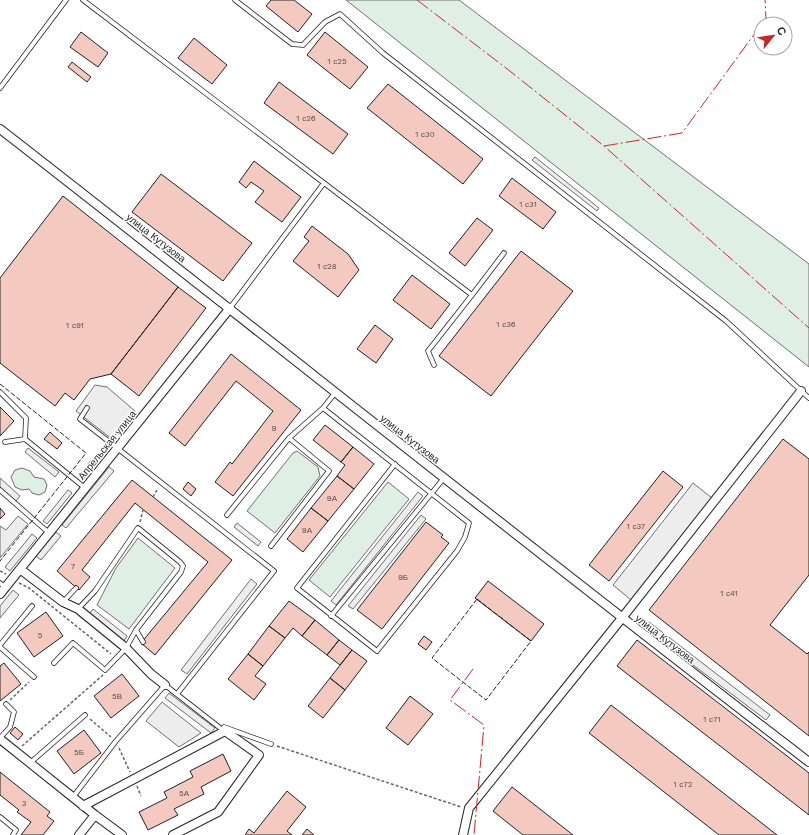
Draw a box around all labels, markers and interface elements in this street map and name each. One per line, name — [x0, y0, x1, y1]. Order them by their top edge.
north arrow — [753, 16, 793, 56]
text: С — [774, 25, 789, 38]
house number: 1 с25 — [327, 57, 347, 66]
house number: 1 с26 — [296, 114, 316, 123]
house number: 1 с30 — [415, 130, 435, 139]
house number: 1 с31 — [519, 200, 537, 209]
street label: улица Кутузова — [124, 211, 188, 265]
house number: 1 с28 — [317, 262, 337, 271]
house number: 1 с36 — [496, 320, 516, 329]
house number: 1 с91 — [66, 321, 84, 330]
street label: Апрельская улица — [76, 408, 138, 482]
street label: улица Кутузова — [378, 412, 442, 466]
house number: 9 — [272, 424, 277, 433]
house number: 9А — [327, 494, 338, 503]
house number: 1 с37 — [627, 522, 646, 531]
house number: 9А — [302, 526, 313, 535]
house number: 7 — [71, 562, 76, 571]
house number: 9Б — [398, 573, 408, 582]
house number: 1 с41 — [720, 589, 738, 598]
street label: улица Кутузова — [633, 612, 697, 666]
house number: 5 — [38, 631, 43, 640]
house number: 5В — [112, 692, 122, 701]
house number: 1 с71 — [703, 715, 721, 724]
house number: 5Б — [74, 748, 84, 757]
house number: 1 с72 — [674, 780, 693, 789]
house number: 5А — [179, 789, 190, 798]
house number: 3 — [22, 799, 27, 808]

